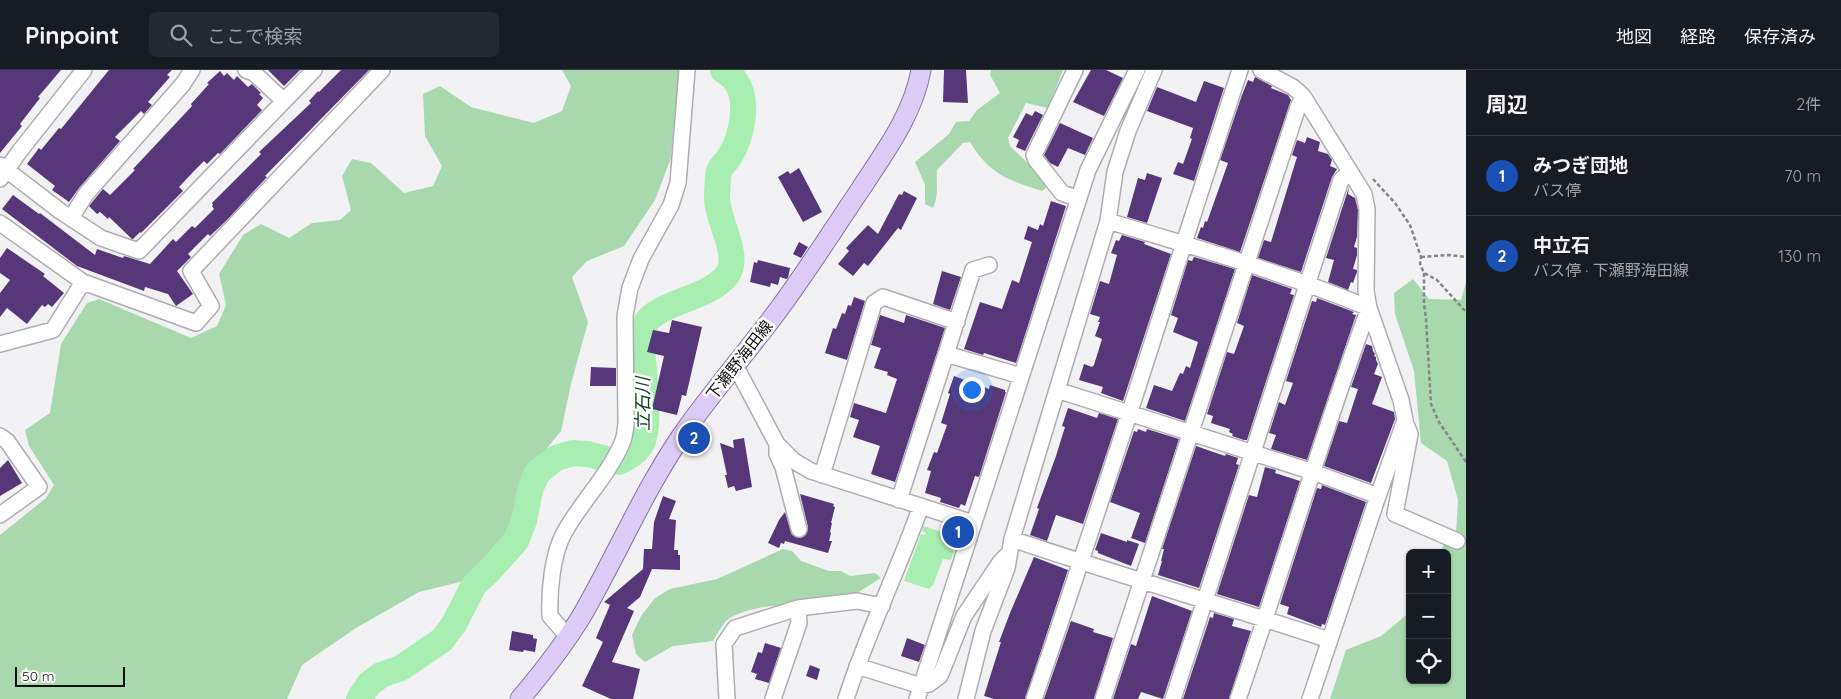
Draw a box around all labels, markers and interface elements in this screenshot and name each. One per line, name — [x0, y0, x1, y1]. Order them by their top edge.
search box — [149, 12, 499, 57]
text: Pinpoint — [25, 20, 119, 50]
icon: search — [167, 21, 195, 49]
text: ここで検索 — [207, 24, 302, 48]
text: 地図 — [1616, 25, 1652, 48]
text: 経路 — [1680, 25, 1716, 48]
text: 保存済み — [1744, 25, 1816, 48]
text: 周辺 — [1486, 91, 1528, 117]
text: 2件 — [1796, 94, 1821, 114]
text: みつぎ団地 — [1533, 153, 1628, 177]
text: 1 — [1499, 166, 1505, 186]
text: 70 m — [1784, 166, 1821, 186]
text: バス停 — [1533, 180, 1581, 200]
text: 中立石 — [1533, 233, 1590, 257]
text: 2 — [1497, 246, 1507, 266]
text: 130 m — [1778, 246, 1821, 266]
text: バス停 · 下瀬野海田線 — [1533, 260, 1689, 280]
street label: 下瀬野海田線 — [702, 316, 776, 404]
water label: 立石川 — [631, 375, 654, 431]
your location — [959, 377, 985, 403]
pin: 2 — [678, 419, 710, 457]
pin: 1 — [942, 513, 974, 551]
map controls — [1406, 549, 1451, 684]
button: + — [1406, 549, 1451, 594]
button: − — [1406, 594, 1451, 639]
button: locate — [1406, 639, 1451, 684]
scale bar — [15, 664, 125, 687]
text: 50 m — [22, 667, 55, 685]

